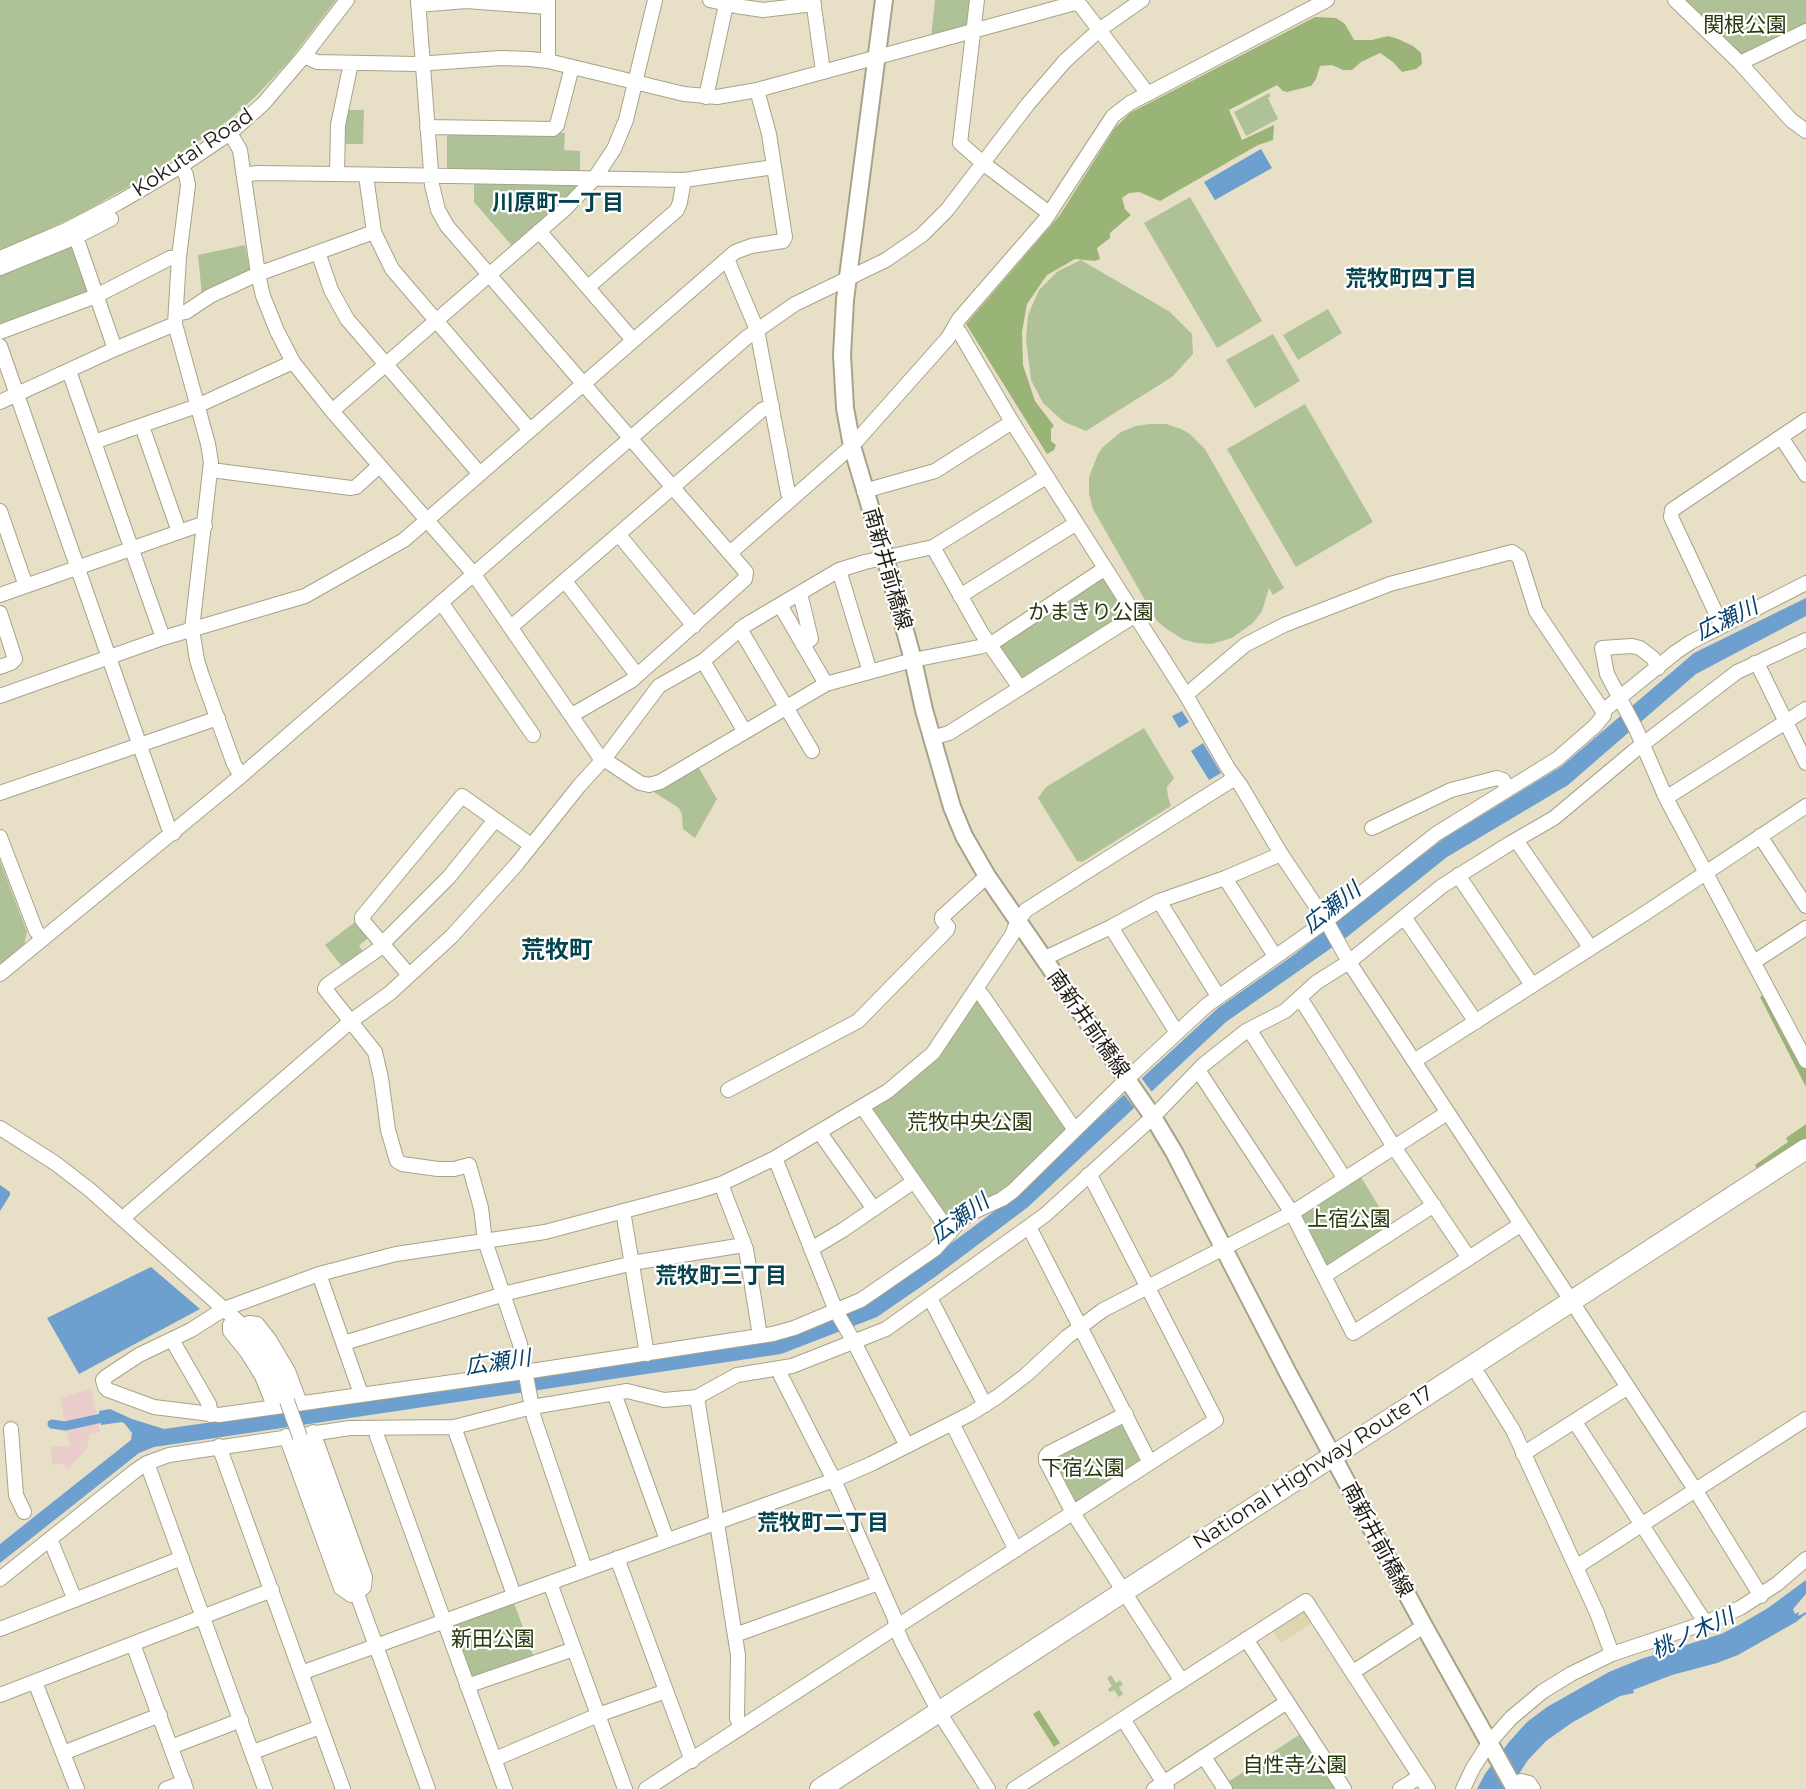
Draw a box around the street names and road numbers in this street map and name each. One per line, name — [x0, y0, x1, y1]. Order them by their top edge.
street label: Kokutai Road — [128, 103, 258, 203]
street label: 南新井前橋線 — [858, 505, 916, 633]
street label: 南新井前橋線 — [1042, 965, 1134, 1083]
street label: National Highway Route 17 — [1188, 1381, 1438, 1555]
street label: 南新井前橋線 — [1336, 1478, 1418, 1602]

